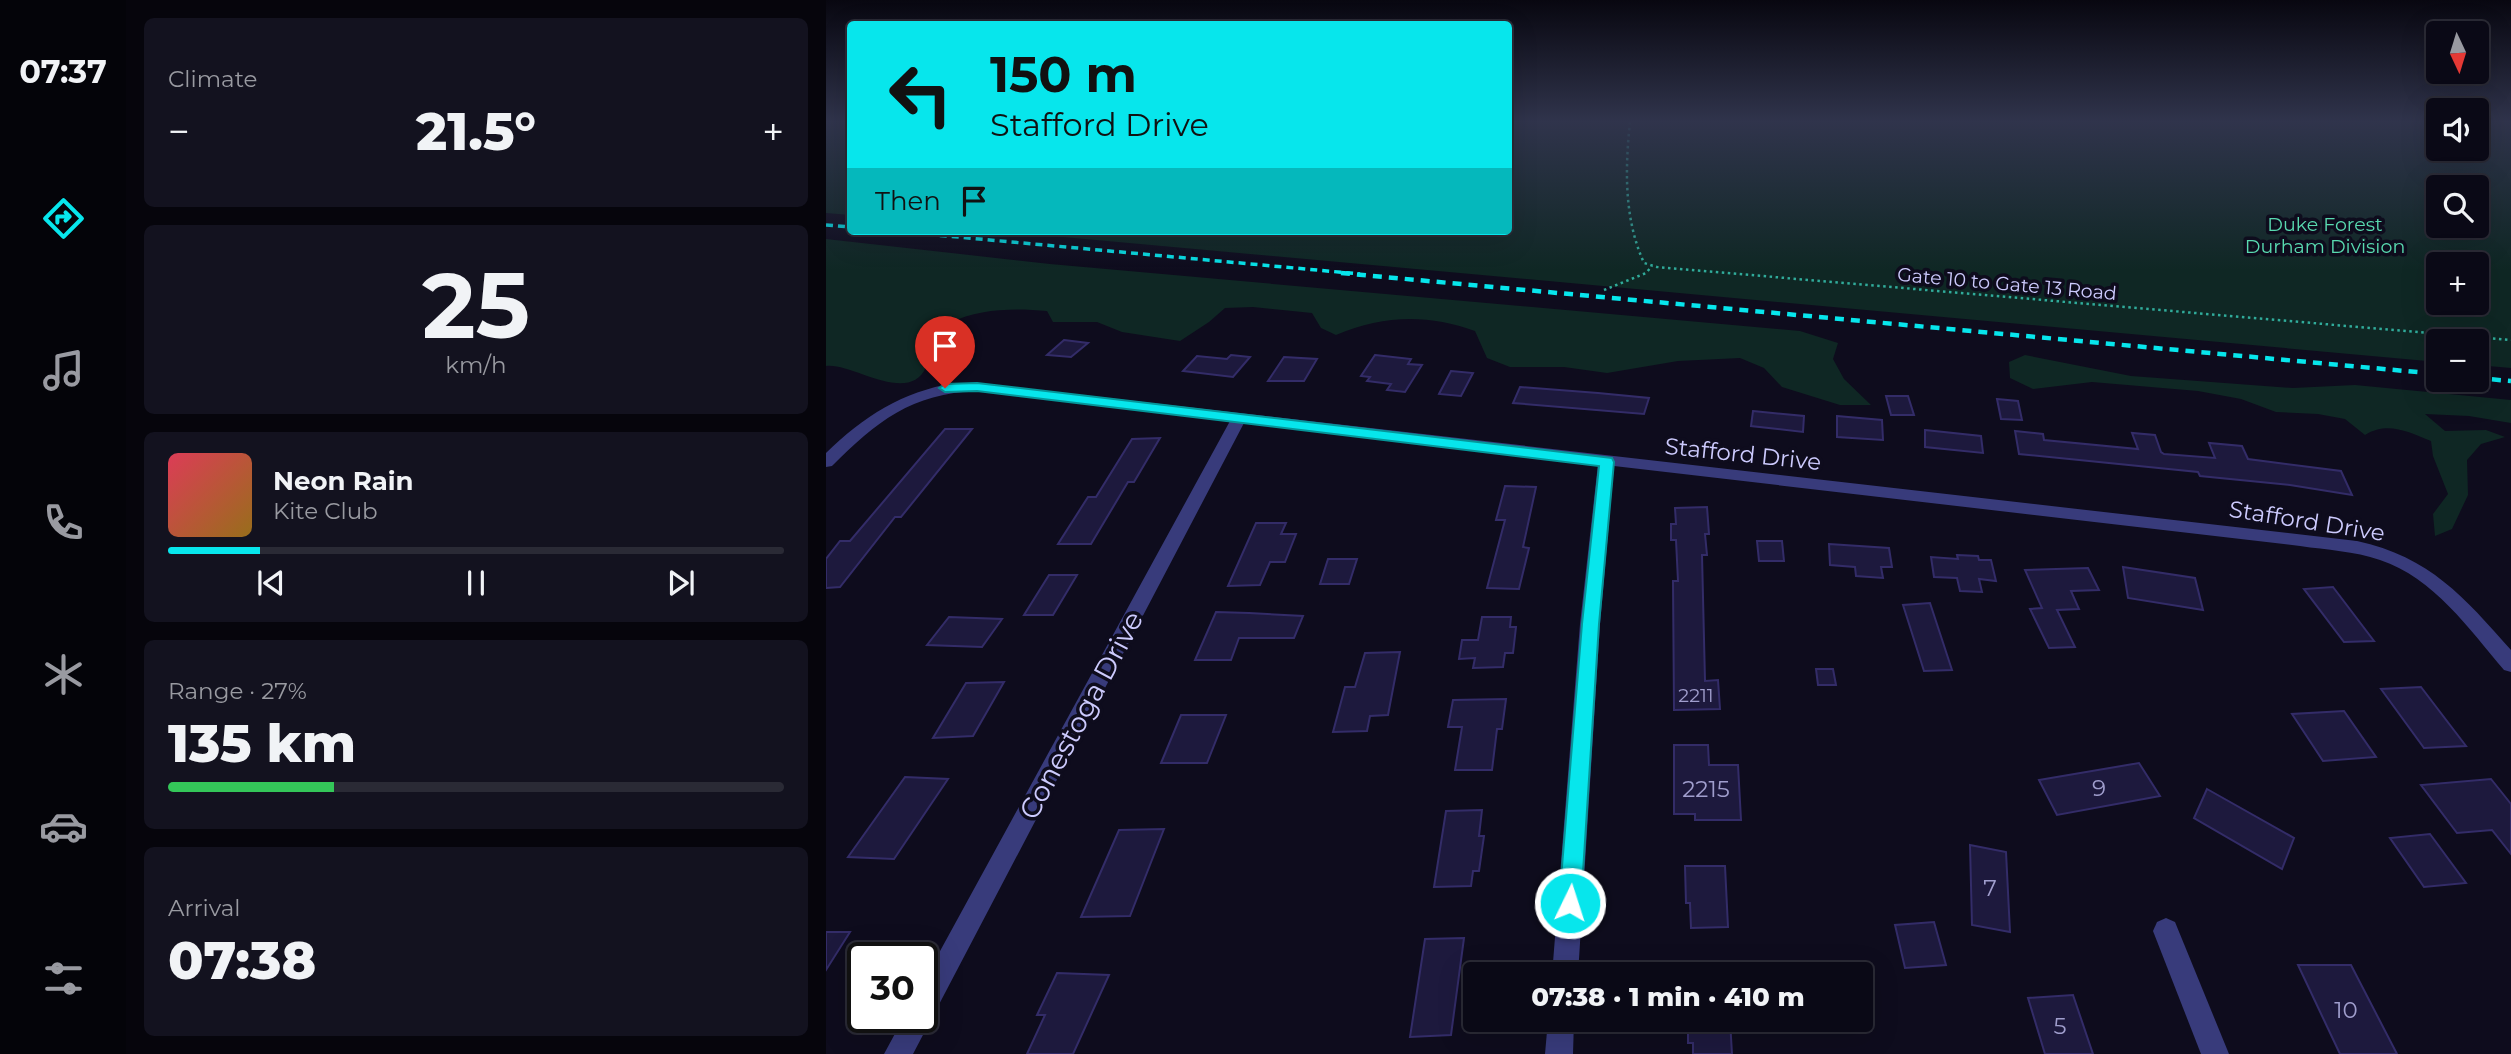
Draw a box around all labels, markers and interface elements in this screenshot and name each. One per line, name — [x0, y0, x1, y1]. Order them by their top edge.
north arrow — [2426, 21, 2488, 84]
map controls — [2426, 21, 2489, 392]
text: 150 m — [990, 45, 1137, 104]
icon: left — [875, 49, 966, 140]
text: 07:37 — [19, 52, 107, 91]
text: Climate — [168, 65, 257, 93]
button: sound — [2426, 98, 2489, 161]
text: 21.5° — [416, 100, 536, 163]
text: Stafford Drive — [990, 105, 1209, 144]
text: − — [168, 108, 190, 155]
text: + — [762, 108, 784, 155]
button: search — [2426, 175, 2489, 238]
icon: arrive — [955, 182, 993, 220]
text: Then — [875, 185, 941, 217]
icon: directions — [39, 194, 88, 243]
park label: Duke Forest Durham Division — [2245, 213, 2405, 258]
text: 25 — [422, 250, 530, 361]
button: + — [2426, 252, 2489, 315]
street label: Gate 10 to Gate 13 Road — [1896, 263, 2118, 305]
pin — [915, 316, 975, 388]
icon: arrive — [926, 327, 964, 365]
button: − — [2426, 329, 2489, 392]
icon: music — [39, 346, 88, 395]
text: km/h — [445, 351, 507, 379]
street label: Stafford Drive — [1663, 432, 1823, 476]
text: Neon Rain — [273, 465, 414, 497]
street label: Stafford Drive — [2227, 495, 2387, 547]
text: Kite Club — [273, 497, 378, 525]
icon: phone — [39, 498, 88, 547]
icon: previous — [252, 564, 290, 602]
icon: pause — [457, 564, 495, 602]
icon: next — [662, 564, 700, 602]
street label: Conestoga Drive — [1012, 605, 1150, 825]
icon: climate — [39, 650, 88, 699]
text: Range · 27% — [168, 677, 307, 705]
house number: 2211 — [1678, 684, 1714, 707]
text: 135 km — [168, 712, 356, 775]
house number: 9 — [2092, 774, 2106, 802]
house number: 2215 — [1682, 775, 1730, 803]
icon: car — [39, 802, 88, 851]
position arrow — [1533, 866, 1607, 940]
house number: 7 — [1983, 874, 1997, 902]
text: Arrival — [168, 894, 241, 922]
text: 07:38 — [168, 929, 316, 992]
speed limit sign: 30 — [847, 942, 938, 1033]
icon: filters — [39, 954, 88, 1003]
text: 07:38 · 1 min · 410 m — [1531, 981, 1805, 1013]
house number: 10 — [2334, 996, 2358, 1024]
house number: 5 — [2053, 1012, 2067, 1040]

